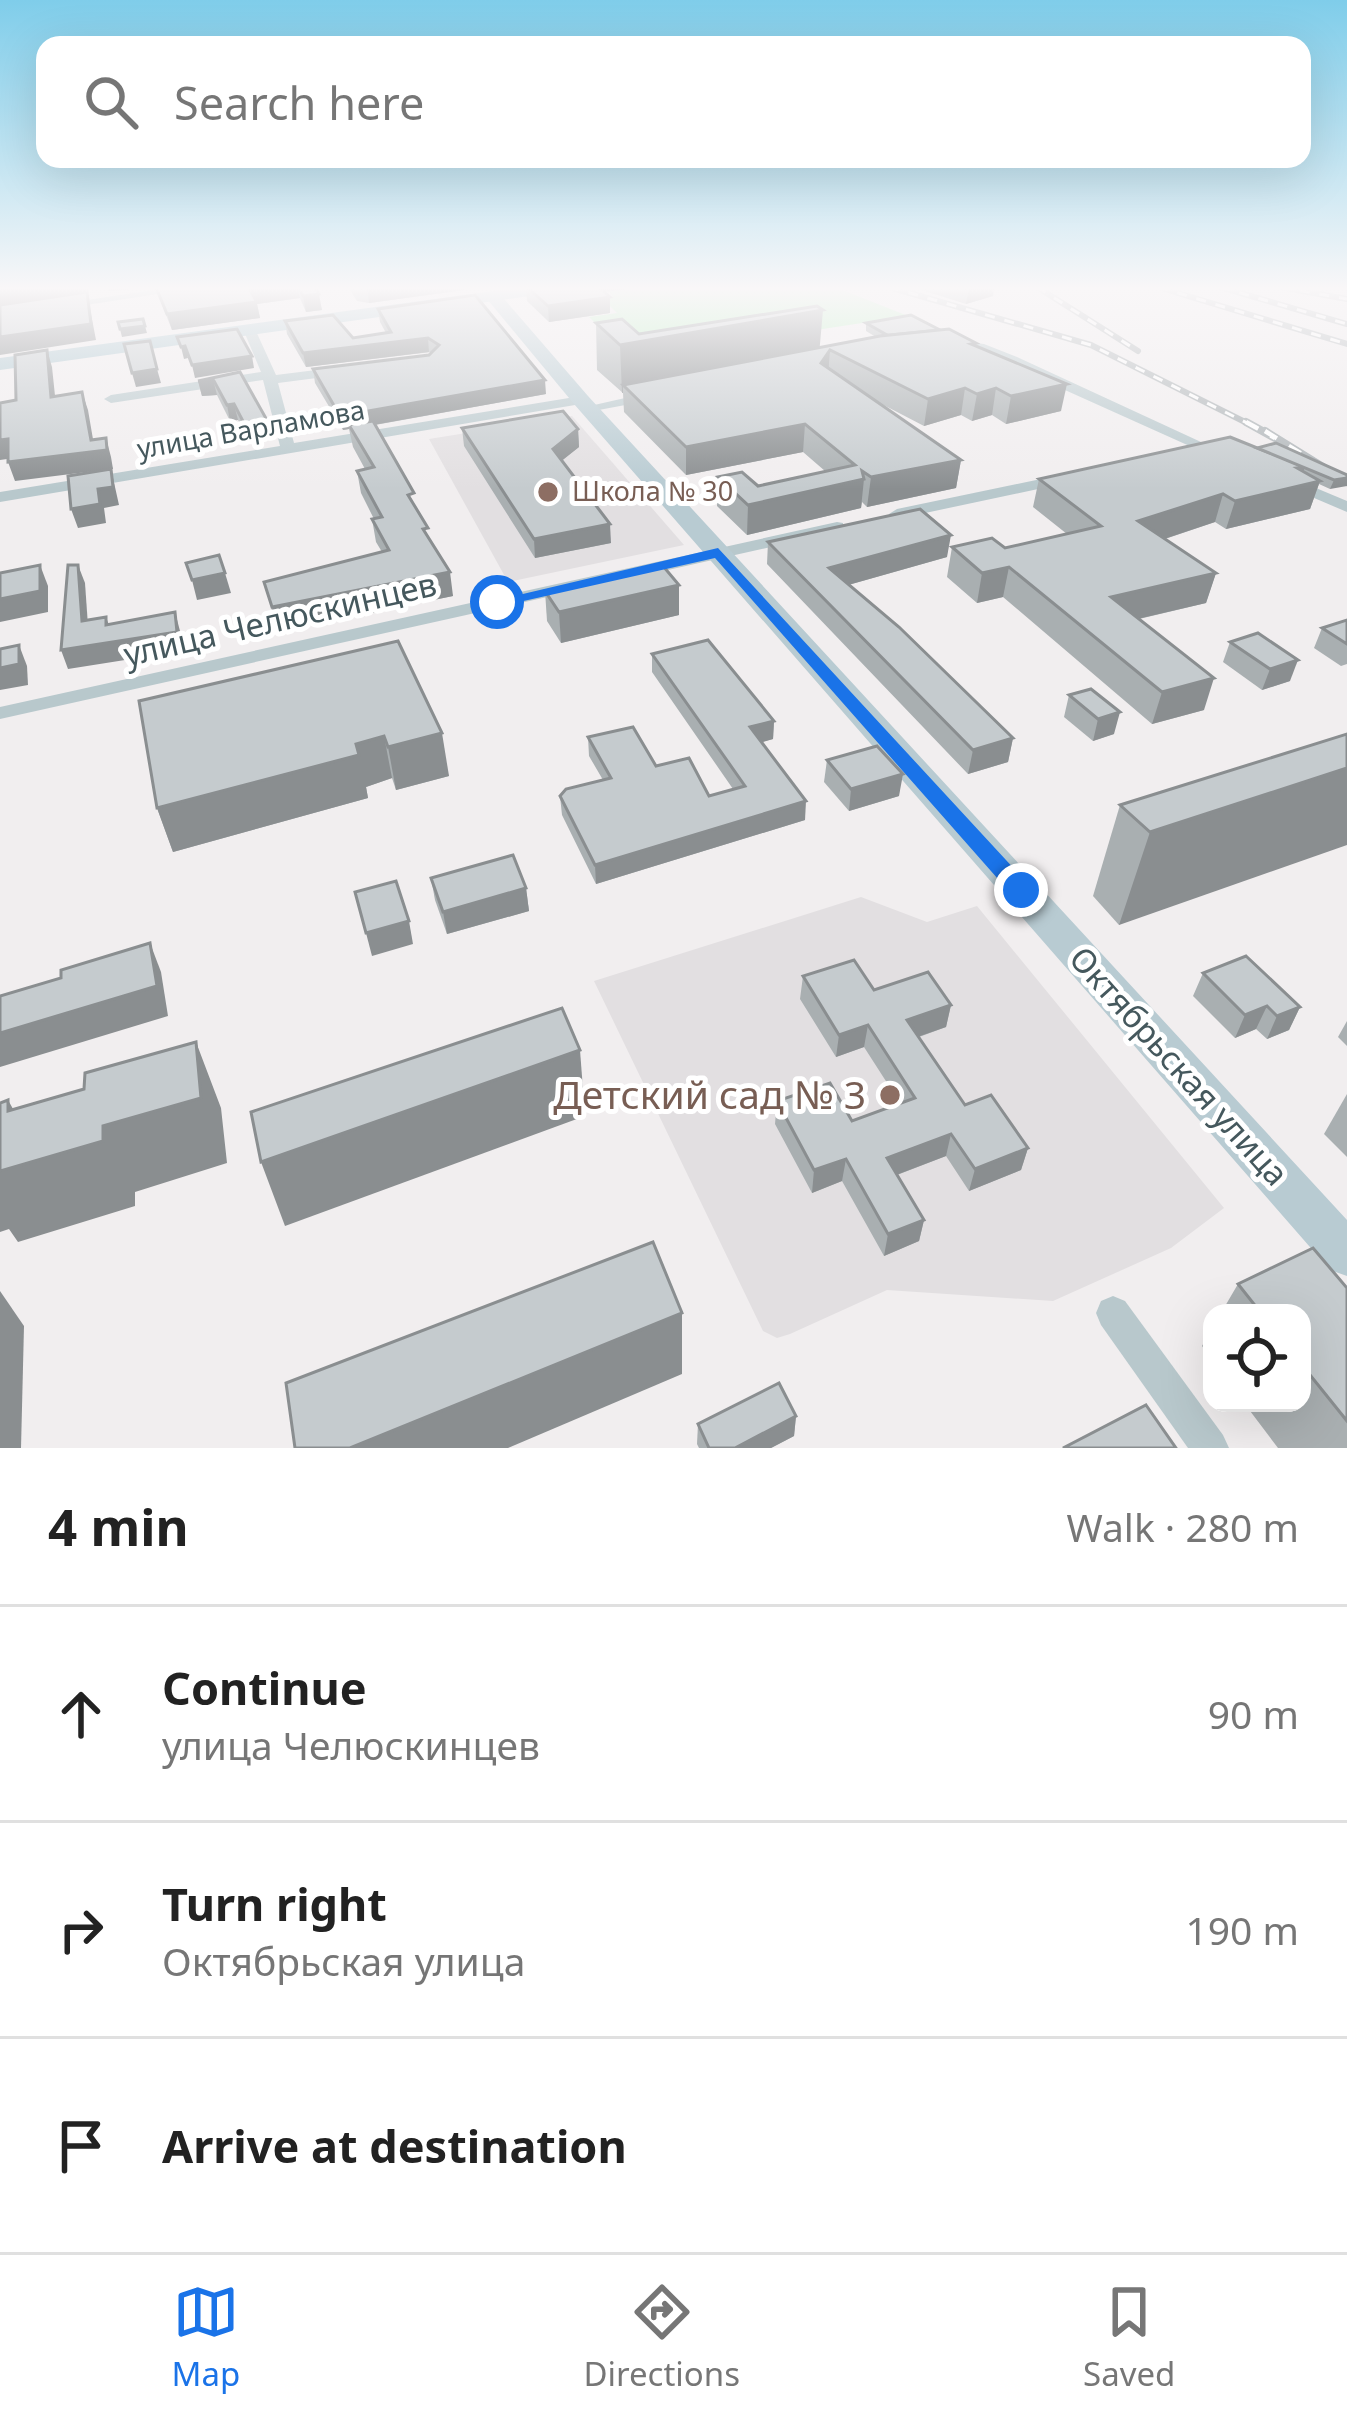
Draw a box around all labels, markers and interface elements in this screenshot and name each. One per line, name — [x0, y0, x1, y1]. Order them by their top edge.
search box — [36, 36, 1311, 168]
icon: search — [78, 69, 144, 135]
text: Search here — [174, 72, 424, 133]
street label: улица Варламова — [134, 390, 367, 467]
place label: Школа № 30 — [572, 472, 733, 509]
marker: Школа № 30 — [535, 479, 561, 505]
street label: улица Челюскинцев — [119, 561, 441, 676]
route start — [470, 575, 524, 629]
route end — [994, 863, 1048, 917]
street label: Октябрьская улица — [1060, 936, 1299, 1195]
place label: Детский сад № 3 — [553, 1067, 866, 1120]
marker: Детский сад № 3 — [877, 1082, 903, 1108]
map controls — [1203, 1304, 1311, 1412]
button: locate — [1203, 1304, 1311, 1412]
text: 4 min — [48, 1491, 189, 1561]
text: Walk · 280 m — [1066, 1500, 1299, 1553]
text: Continue — [162, 1657, 367, 1718]
icon: ahead — [48, 1681, 114, 1747]
text: 90 m — [1208, 1687, 1299, 1740]
text: улица Челюскинцев — [162, 1718, 540, 1771]
text: Turn right — [162, 1873, 387, 1934]
icon: right — [48, 1897, 114, 1963]
text: 190 m — [1185, 1903, 1299, 1956]
text: Октябрьская улица — [162, 1934, 525, 1987]
icon: arrive — [48, 2113, 114, 2179]
text: Arrive at destination — [162, 2115, 627, 2176]
tab: Map — [172, 2279, 240, 2396]
tab: Directions — [583, 2279, 740, 2396]
tab: Saved — [1083, 2279, 1175, 2396]

